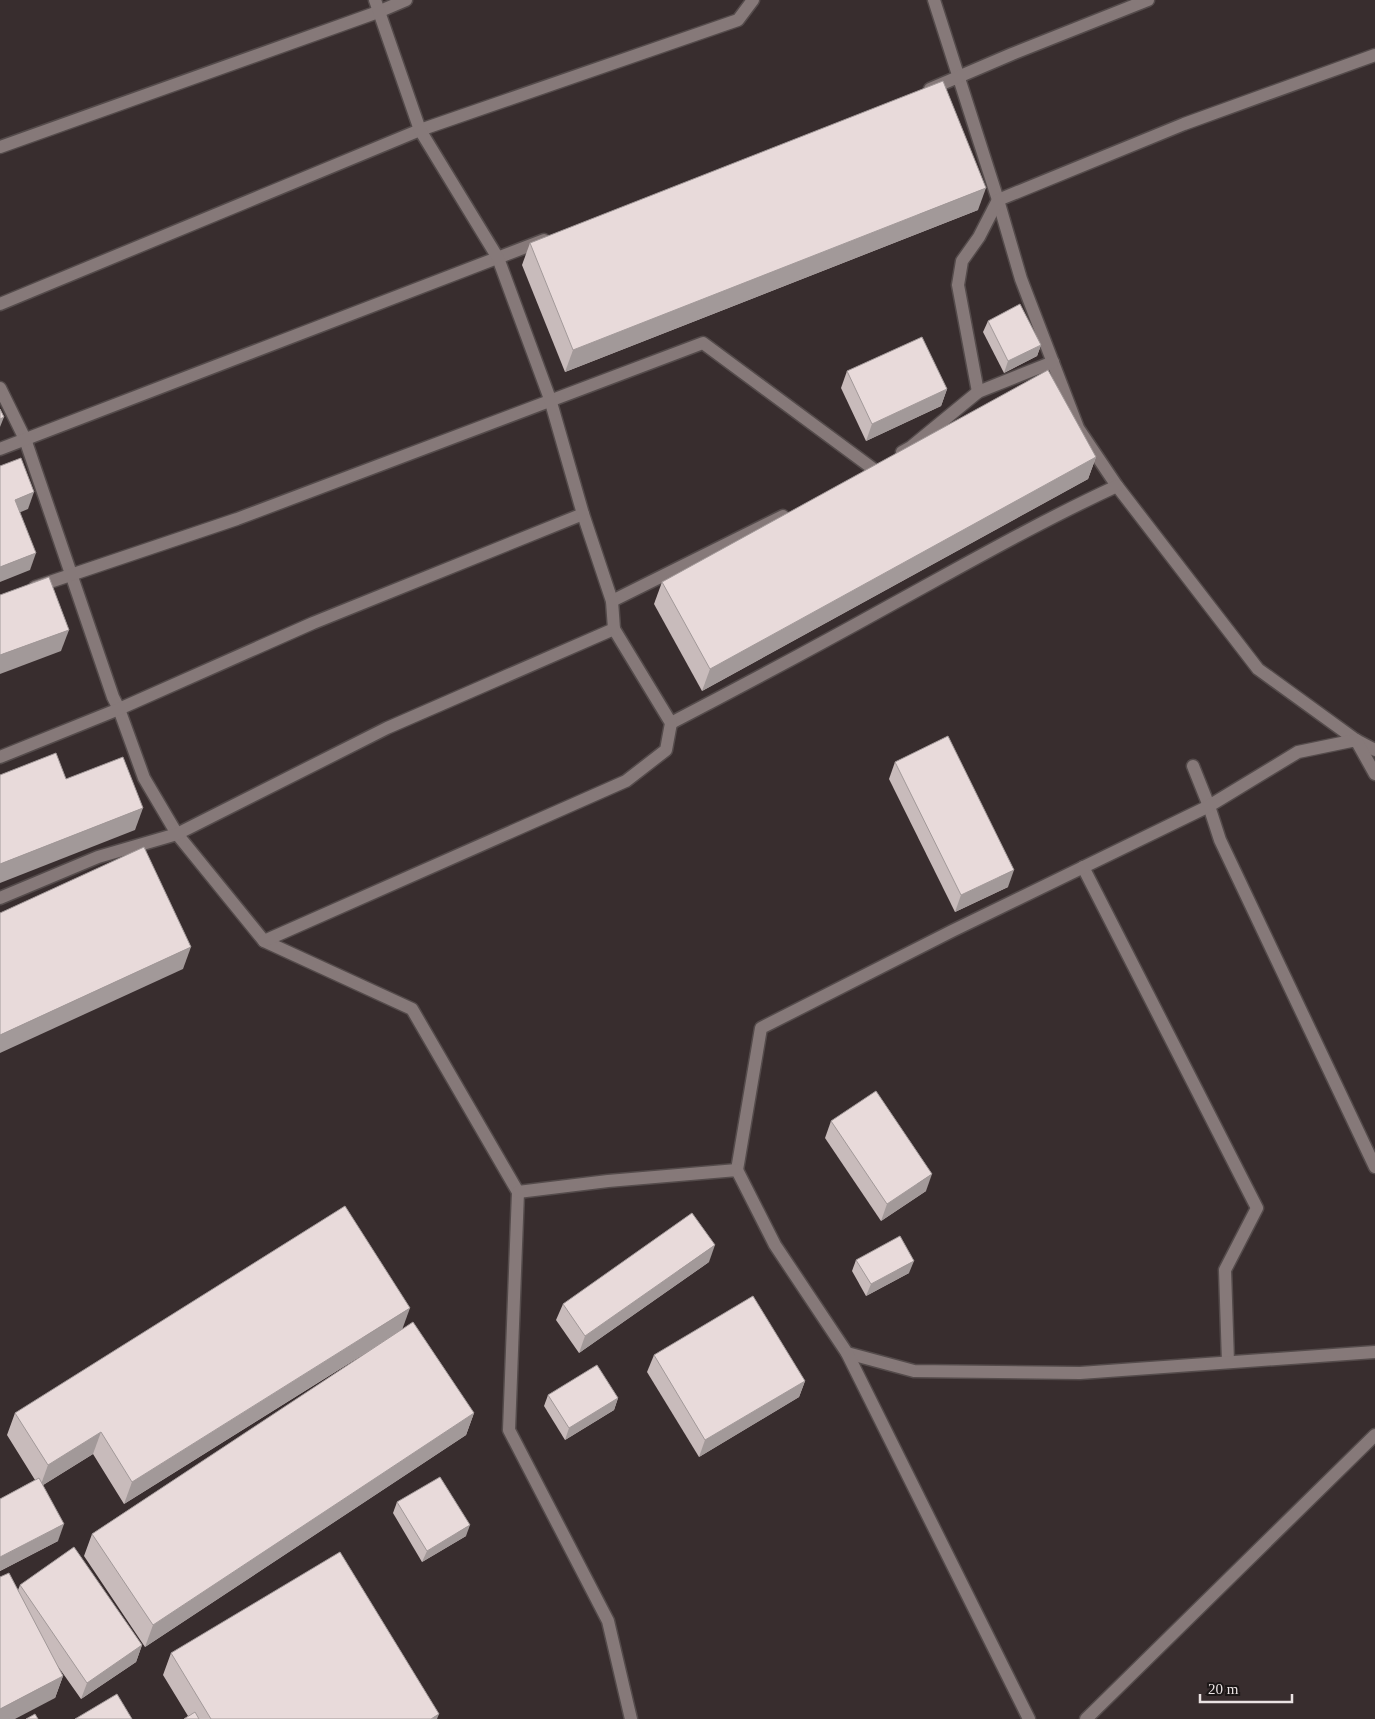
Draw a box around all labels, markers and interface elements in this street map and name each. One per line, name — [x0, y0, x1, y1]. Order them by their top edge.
scale bar — [1200, 1672, 1292, 1704]
text: 20 m — [1208, 1681, 1239, 1697]

